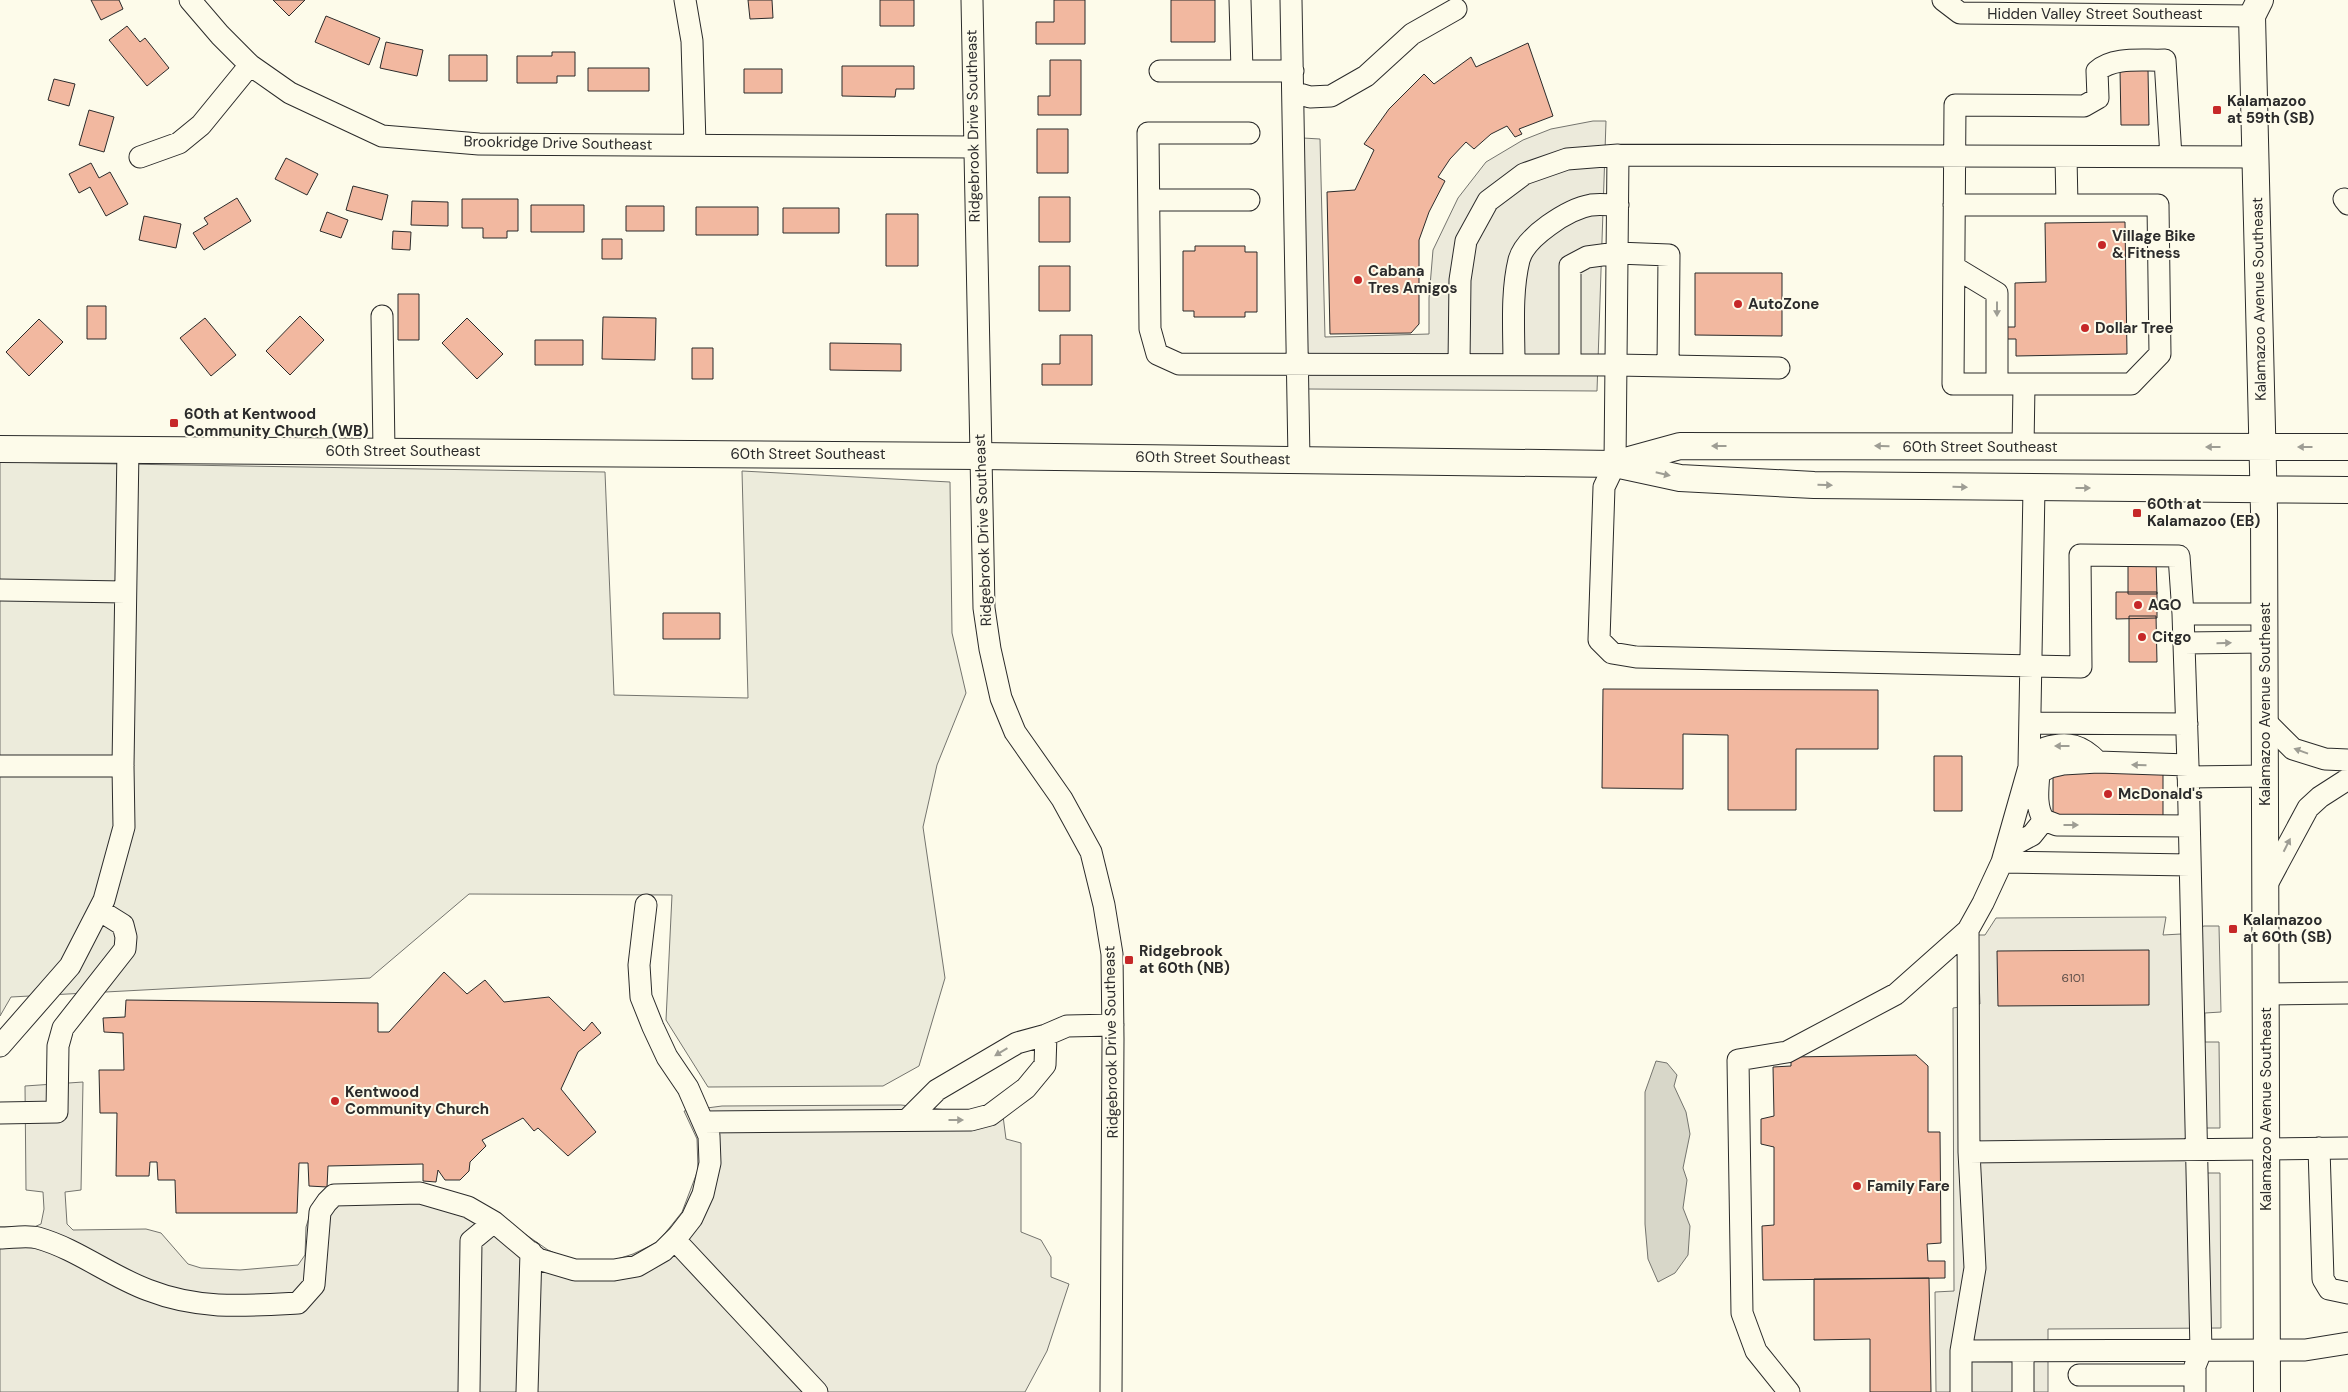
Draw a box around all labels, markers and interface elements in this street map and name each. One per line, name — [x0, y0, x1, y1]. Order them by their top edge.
street label: Hidden Valley Street Southeast — [1987, 4, 2203, 24]
street label: Ridgebrook Drive Southeast — [961, 29, 985, 222]
place label: Kalamazoo at 59th (SB) — [2227, 91, 2314, 128]
marker: Kalamazoo at 59th (SB) — [2211, 104, 2223, 116]
street label: Brookridge Drive Southeast — [463, 131, 653, 155]
street label: Kalamazoo Avenue Southeast — [2247, 197, 2271, 401]
place label: Village Bike & Fitness — [2112, 226, 2195, 263]
marker: Village Bike & Fitness — [2096, 239, 2108, 251]
place label: Cabana Tres Amigos — [1368, 261, 1457, 298]
marker: Cabana Tres Amigos — [1352, 274, 1364, 286]
place label: AutoZone — [1748, 294, 1819, 314]
marker: AutoZone — [1732, 298, 1744, 310]
one-way arrow — [1993, 301, 2001, 317]
place label: Dollar Tree — [2095, 318, 2174, 338]
marker: Dollar Tree — [2079, 322, 2091, 334]
place label: 60th at Kentwood Community Church (WB) — [184, 404, 369, 441]
marker: 60th at Kentwood Community Church (WB) — [168, 417, 180, 429]
street label: Ridgebrook Drive Southeast — [970, 433, 996, 627]
street label: 60th Street Southeast — [1902, 437, 2058, 457]
street label: 60th Street Southeast — [325, 441, 481, 461]
one-way arrow — [1711, 442, 1727, 450]
one-way arrow — [1874, 442, 1890, 450]
one-way arrow — [2205, 443, 2221, 451]
one-way arrow — [2297, 443, 2313, 451]
street label: 60th Street Southeast — [730, 444, 886, 464]
street label: 60th Street Southeast — [1135, 447, 1291, 469]
one-way arrow — [1655, 470, 1670, 478]
one-way arrow — [1817, 481, 1833, 489]
one-way arrow — [1952, 483, 1968, 491]
one-way arrow — [2075, 484, 2091, 492]
place label: 60th at Kalamazoo (EB) — [2147, 494, 2260, 531]
marker: 60th at Kalamazoo (EB) — [2131, 507, 2143, 519]
place label: AGO — [2148, 595, 2182, 615]
marker: AGO — [2132, 599, 2144, 611]
street label: Kalamazoo Avenue Southeast — [2255, 602, 2275, 806]
place label: Citgo — [2152, 627, 2191, 647]
marker: Citgo — [2136, 631, 2148, 643]
one-way arrow — [2217, 639, 2233, 647]
one-way arrow — [2053, 742, 2069, 750]
one-way arrow — [2293, 747, 2308, 755]
one-way arrow — [2131, 760, 2147, 768]
place label: McDonald's — [2118, 784, 2203, 804]
marker: McDonald's — [2102, 788, 2114, 800]
one-way arrow — [2063, 821, 2079, 829]
one-way arrow — [2283, 838, 2291, 852]
place label: Kalamazoo at 60th (SB) — [2243, 910, 2332, 947]
marker: Kalamazoo at 60th (SB) — [2227, 923, 2239, 935]
place label: Ridgebrook at 60th (NB) — [1139, 941, 1230, 978]
street label: Ridgebrook Drive Southeast — [1099, 945, 1123, 1138]
marker: Ridgebrook at 60th (NB) — [1123, 954, 1135, 966]
house number: 6101 — [2061, 970, 2085, 986]
street label: Kalamazoo Avenue Southeast — [2256, 1007, 2276, 1211]
one-way arrow — [995, 1048, 1008, 1057]
place label: Kentwood Community Church — [345, 1082, 489, 1119]
marker: Kentwood Community Church — [329, 1095, 341, 1107]
one-way arrow — [948, 1116, 964, 1124]
place label: Family Fare — [1867, 1176, 1950, 1196]
marker: Family Fare — [1851, 1180, 1863, 1192]

